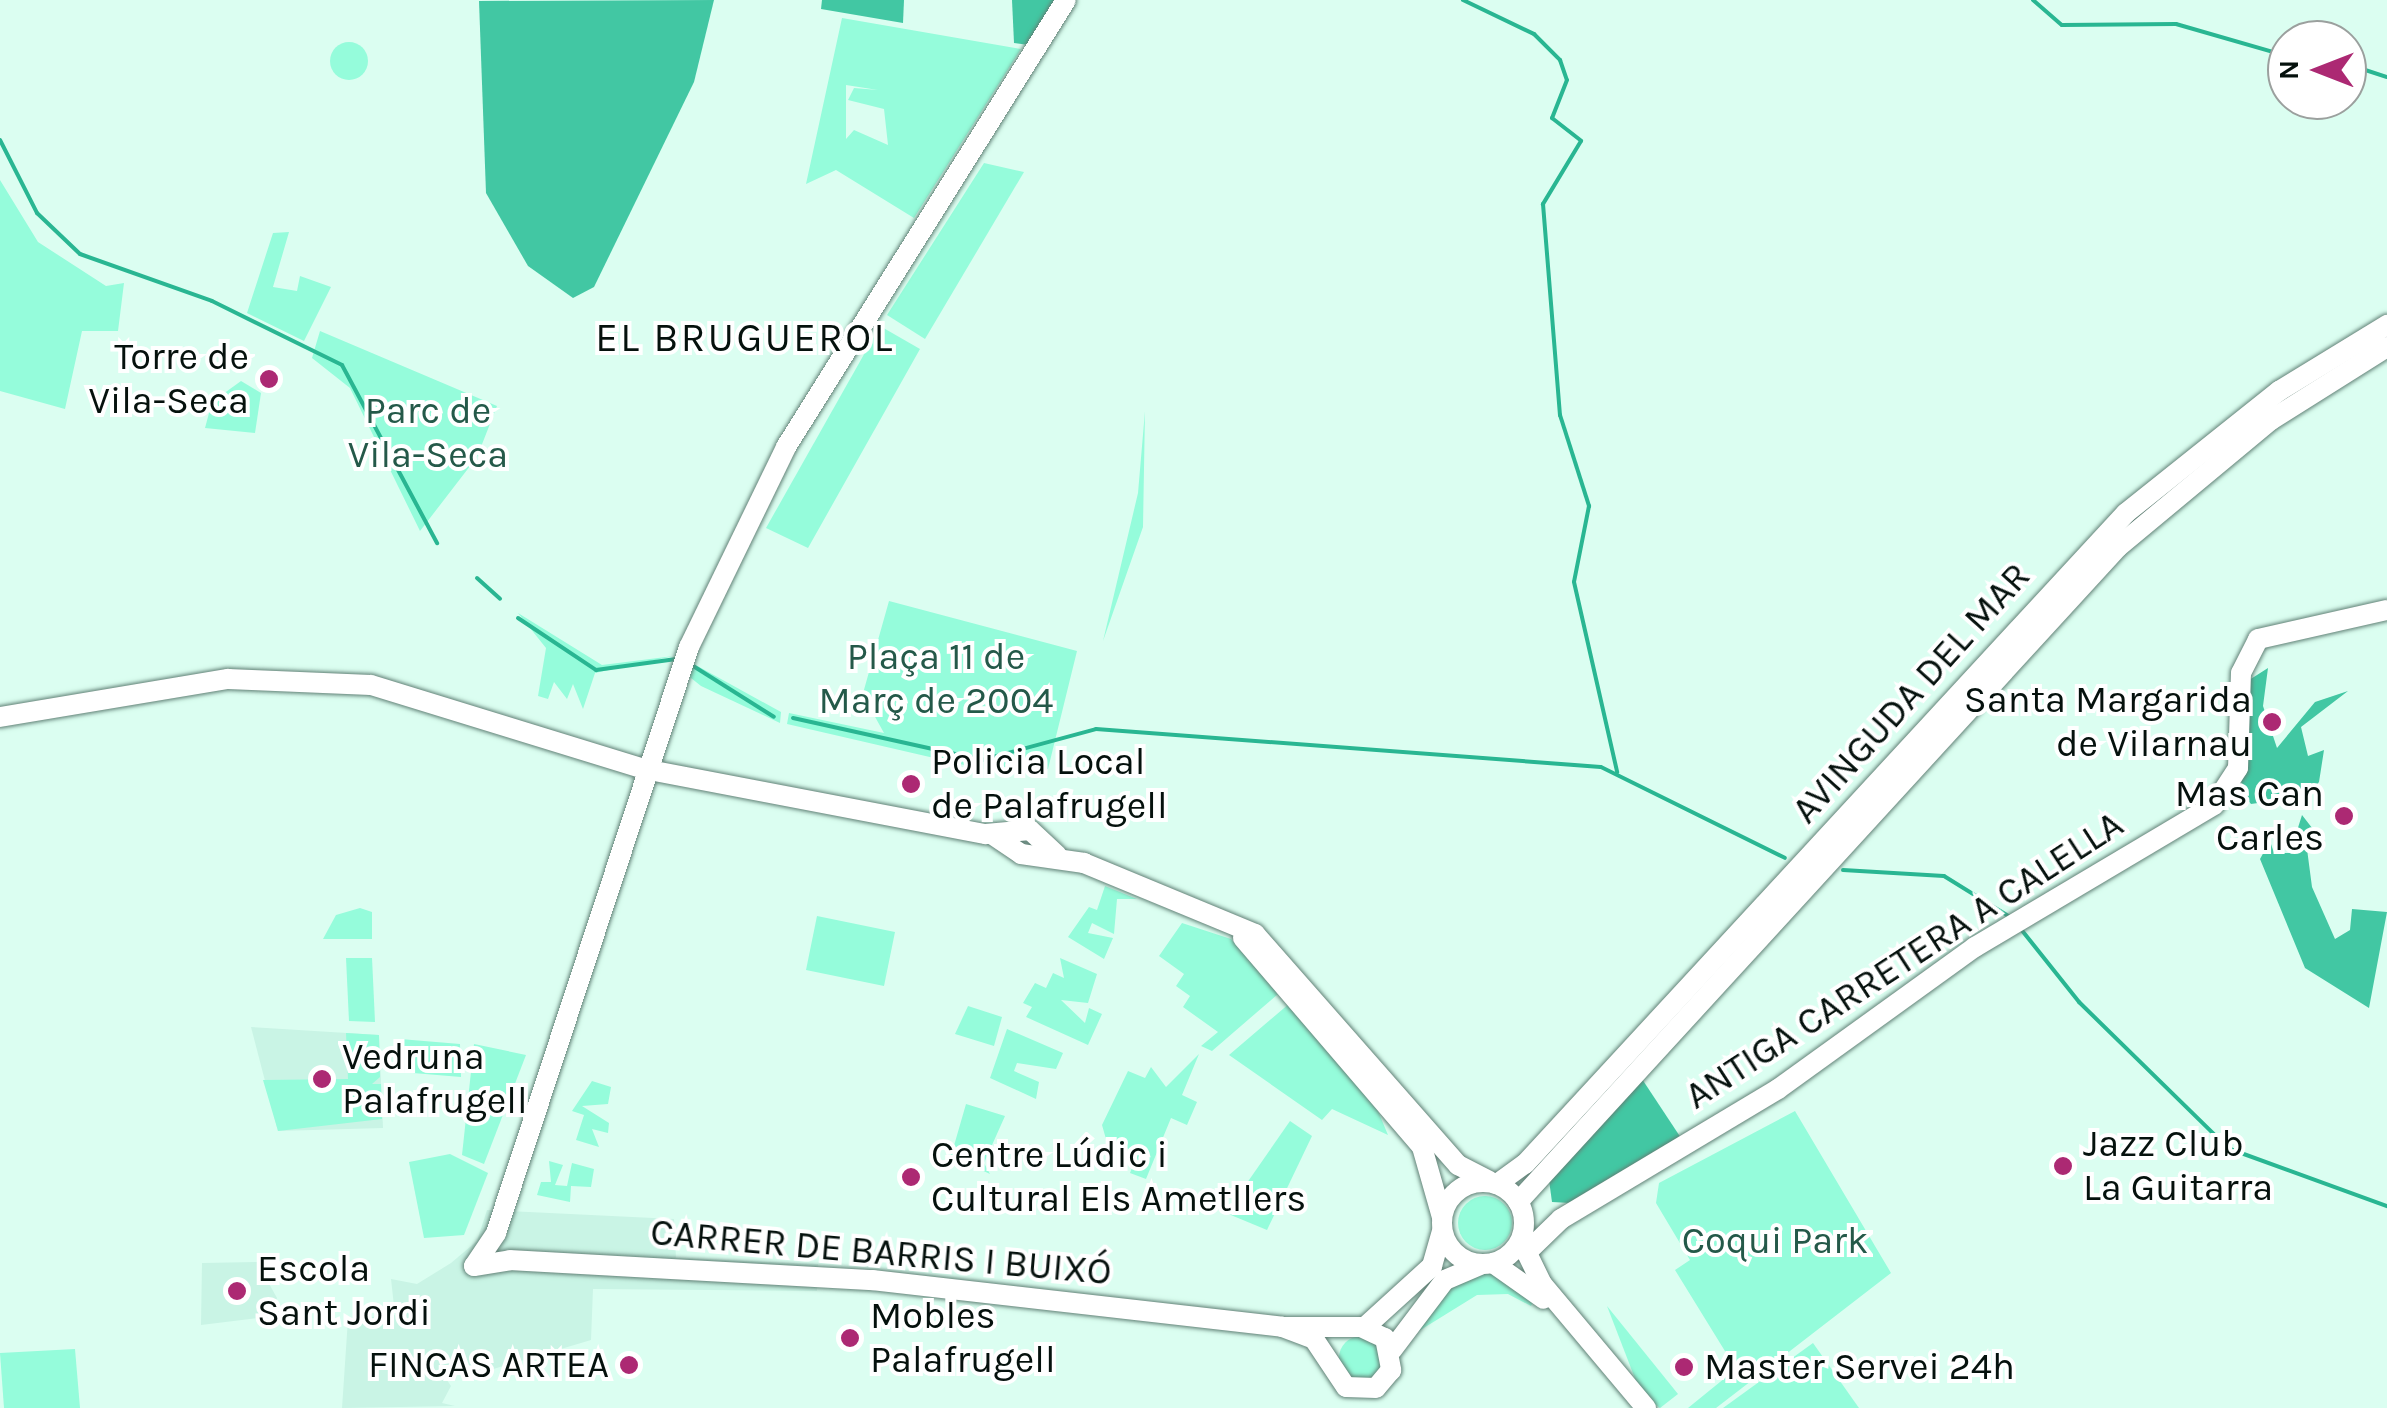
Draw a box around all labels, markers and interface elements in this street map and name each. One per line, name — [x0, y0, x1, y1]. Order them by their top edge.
north arrow — [2267, 20, 2367, 120]
text: N — [2272, 60, 2305, 80]
district label: EL BRUGUEROL — [595, 314, 895, 362]
place label: Torre de Vila-Seca — [89, 334, 249, 424]
marker: Torre de Vila-Seca — [258, 368, 280, 390]
park label: Parc de Vila-Seca — [348, 388, 508, 478]
street label: AVINGUDA DEL MAR — [1782, 553, 2040, 833]
park label: Plaça 11 de Març de 2004 — [819, 634, 1053, 724]
place label: Santa Margarida de Vilarnau — [1964, 677, 2252, 766]
marker: Santa Margarida de Vilarnau — [2261, 711, 2283, 733]
place label: Policia Local de Palafrugell — [931, 739, 1168, 828]
place label: Mas Can Carles — [2175, 771, 2324, 861]
marker: Policia Local de Palafrugell — [900, 773, 922, 795]
street label: ANTIGA CARRETERA A CALELLA — [1677, 801, 2131, 1119]
marker: Mas Can Carles — [2333, 805, 2355, 827]
place label: Vedruna Palafrugell — [342, 1034, 528, 1124]
marker: Vedruna Palafrugell — [311, 1068, 333, 1090]
place label: Jazz Club La Guitarra — [2083, 1121, 2273, 1210]
place label: Centre Lúdic i Cultural Els Ametllers — [931, 1132, 1306, 1222]
marker: Jazz Club La Guitarra — [2052, 1155, 2074, 1177]
marker: Centre Lúdic i Cultural Els Ametllers — [900, 1166, 922, 1188]
street label: CARRER DE BARRIS I BUIXÓ — [649, 1209, 1113, 1295]
park label: Coqui Park — [1682, 1218, 1868, 1264]
place label: Escola Sant Jordi — [257, 1246, 431, 1336]
marker: Escola Sant Jordi — [226, 1280, 248, 1302]
place label: Mobles Palafrugell — [870, 1293, 1056, 1382]
marker: Mobles Palafrugell — [839, 1327, 861, 1349]
place label: FINCAS ARTEA — [368, 1342, 609, 1388]
place label: Master Servei 24h — [1704, 1344, 2015, 1390]
marker: FINCAS ARTEA — [618, 1354, 640, 1376]
marker: Master Servei 24h — [1673, 1356, 1695, 1378]

